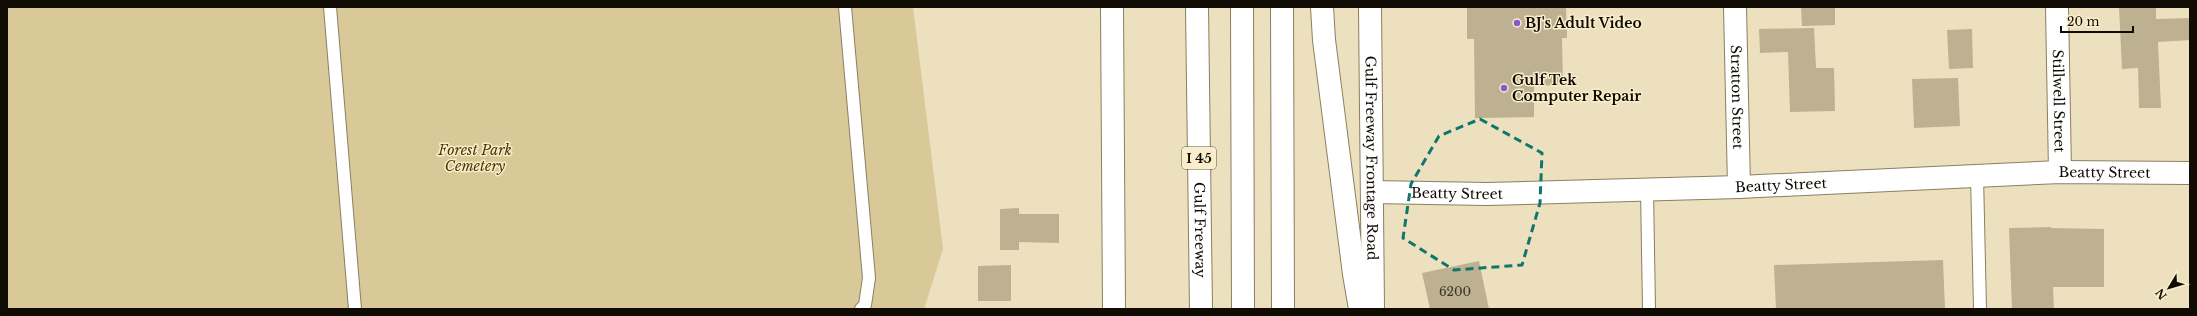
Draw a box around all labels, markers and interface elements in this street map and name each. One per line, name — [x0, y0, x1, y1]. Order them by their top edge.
scale bar — [2061, 8, 2133, 34]
place label: BJ's Adult Video — [1525, 14, 1642, 32]
text: 20 m — [2067, 14, 2099, 29]
marker: BJ's Adult Video — [1512, 18, 1522, 28]
street label: Stratton Street — [1727, 45, 1747, 150]
street label: Stillwell Street — [2049, 49, 2069, 153]
street label: Gulf Freeway Frontage Road — [1361, 56, 1382, 261]
place label: Gulf Tek Computer Repair — [1512, 71, 1641, 105]
marker: Gulf Tek Computer Repair — [1499, 83, 1509, 93]
park label: Forest Park Cemetery — [437, 141, 512, 175]
road number: I 45 — [1182, 147, 1216, 169]
street label: Beatty Street — [2059, 163, 2151, 182]
street label: Beatty Street — [1735, 174, 1828, 196]
street label: Gulf Freeway — [1190, 182, 1210, 278]
street label: Beatty Street — [1411, 184, 1504, 203]
north arrow — [2149, 268, 2189, 308]
house number: 6200 — [1439, 284, 1471, 299]
text: N — [2152, 285, 2170, 303]

